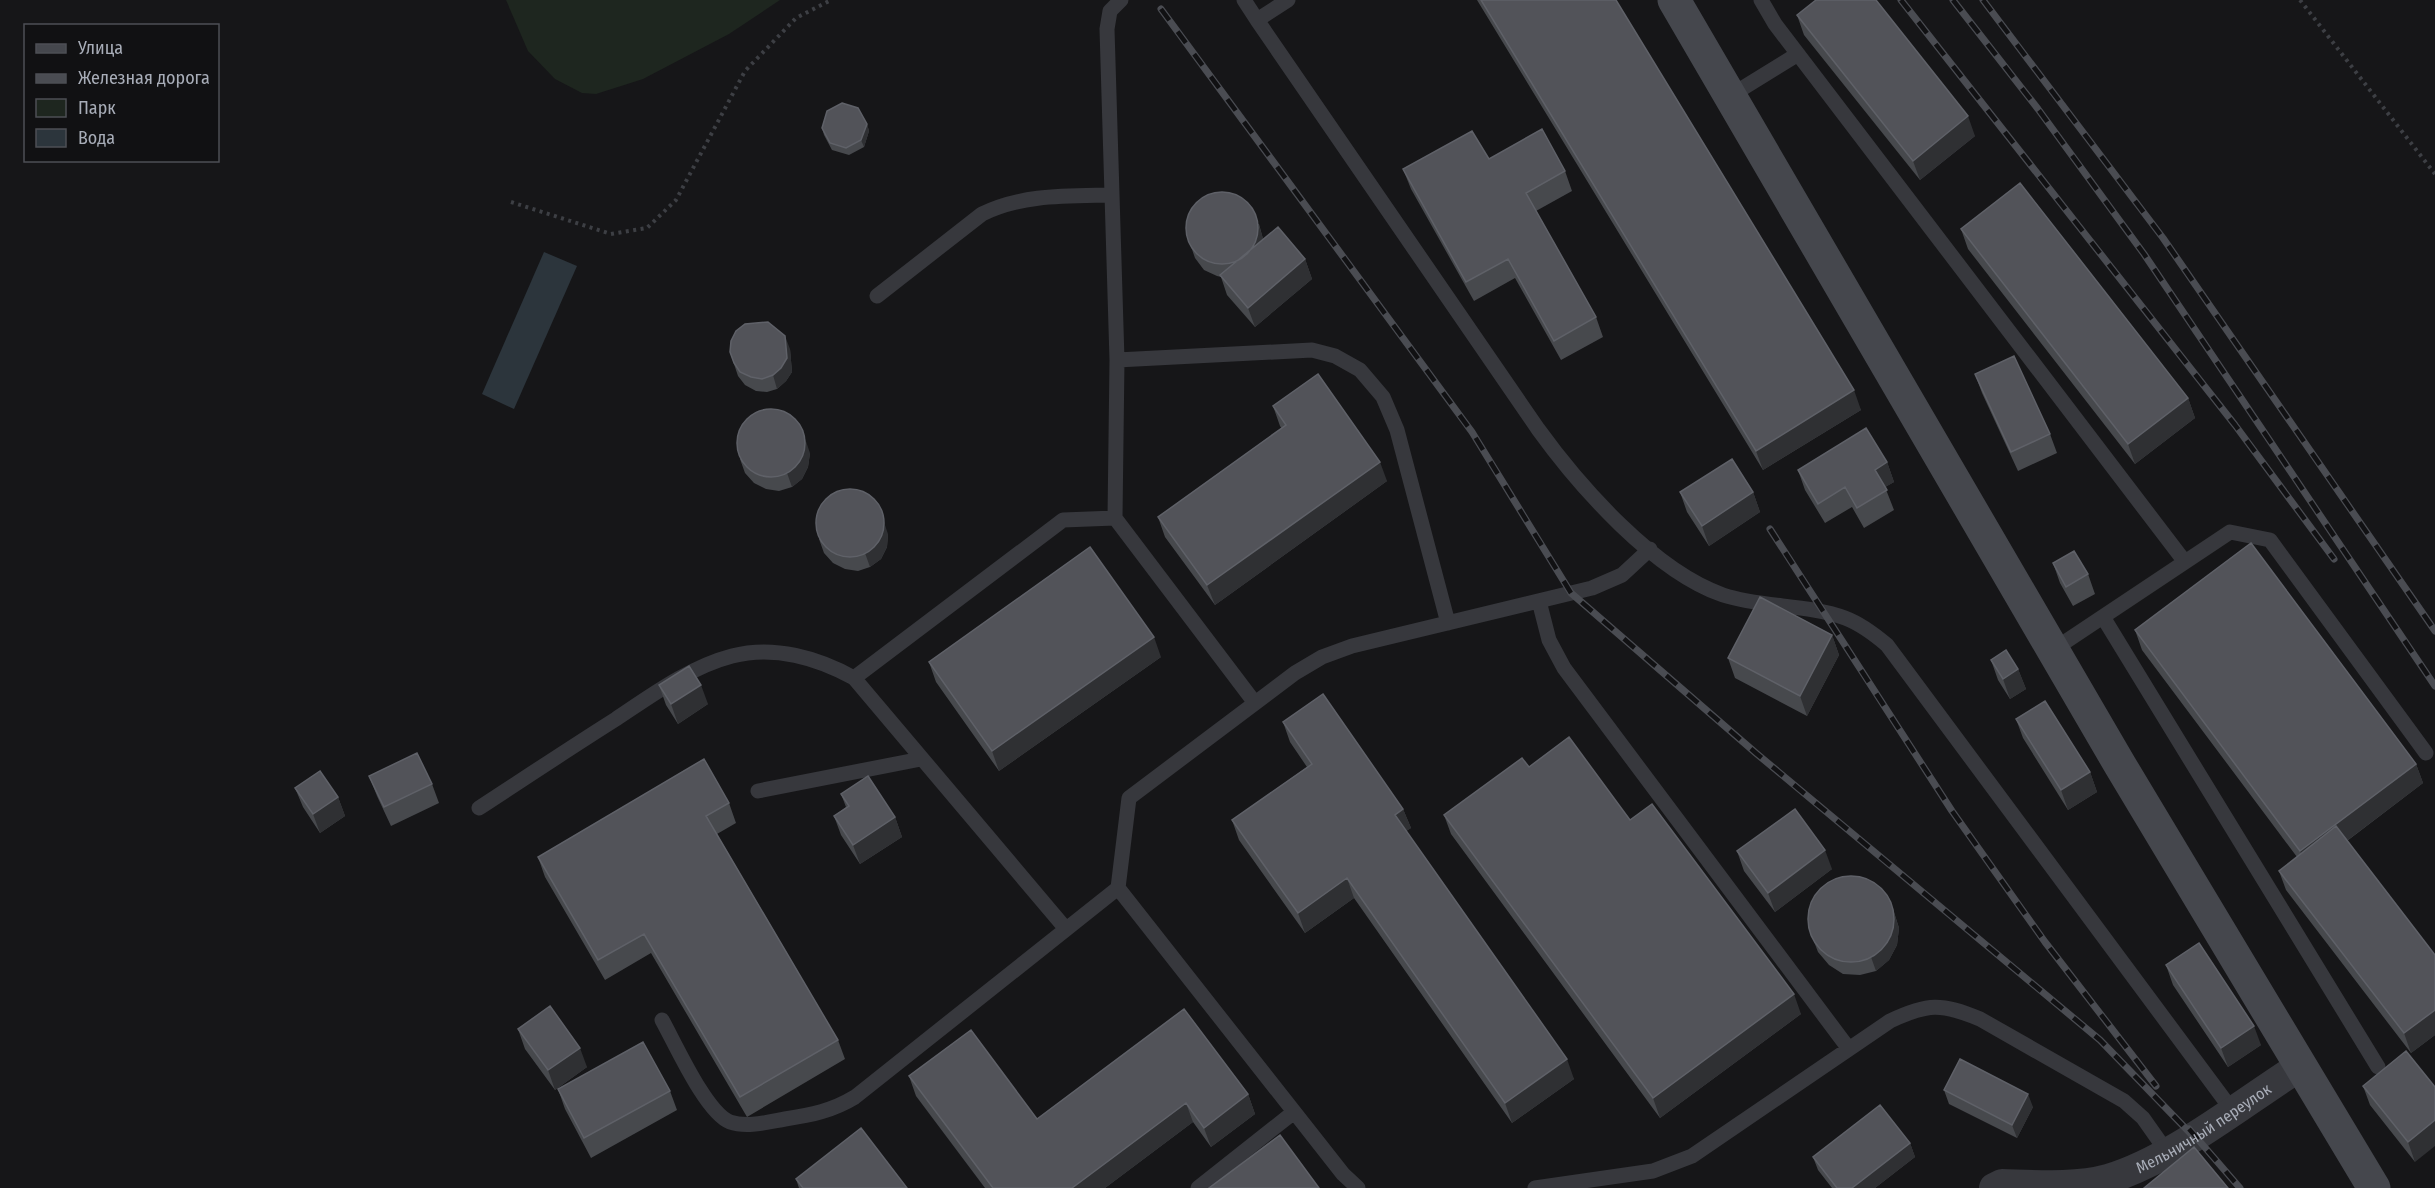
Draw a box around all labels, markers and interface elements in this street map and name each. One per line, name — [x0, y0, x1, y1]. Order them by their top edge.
legend — [24, 24, 219, 162]
text: Улица — [77, 37, 123, 59]
text: Железная дорога — [78, 67, 210, 89]
text: Парк — [78, 97, 116, 119]
text: Вода — [78, 127, 115, 149]
street label: Мельничный переулок — [2133, 1079, 2275, 1177]

